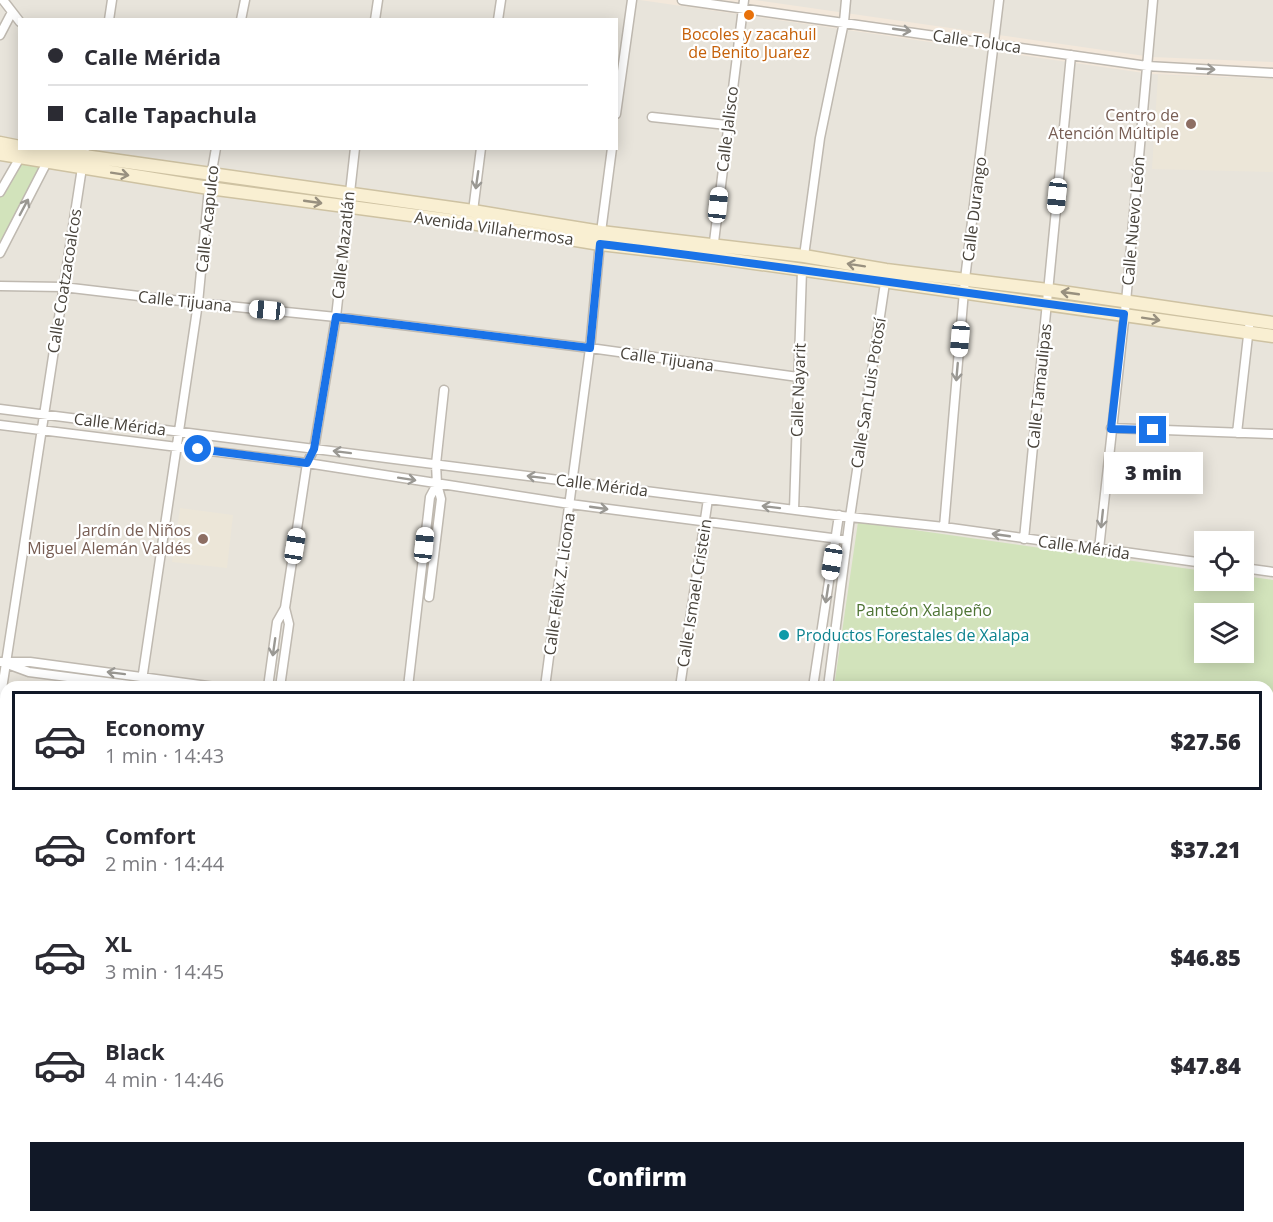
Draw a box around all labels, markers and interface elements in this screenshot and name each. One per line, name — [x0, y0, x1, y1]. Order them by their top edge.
marker: Bocoles y zacahuil de Benito Juarez — [742, 8, 756, 22]
place label: Bocoles y zacahuil de Benito Juarez — [682, 23, 816, 63]
street label: Calle Toluca — [931, 24, 1023, 58]
one-way arrow — [891, 25, 911, 36]
text: Calle Mérida — [84, 41, 221, 71]
one-way arrow — [1195, 64, 1215, 75]
street label: Calle Jalisco — [711, 85, 743, 173]
text: Calle Tapachula — [84, 99, 257, 129]
place label: Centro de Atención Múltiple — [1048, 104, 1179, 144]
marker: Centro de Atención Múltiple — [1184, 117, 1198, 131]
street label: Calle Durango — [957, 155, 991, 263]
street label: Calle Nuevo León — [1116, 155, 1150, 287]
street label: Calle Acapulco — [190, 164, 224, 274]
one-way arrow — [110, 168, 129, 179]
one-way arrow — [472, 170, 483, 189]
car — [1046, 177, 1068, 215]
car — [707, 186, 729, 224]
street label: Calle Mazatlán — [326, 190, 360, 300]
one-way arrow — [302, 197, 322, 208]
one-way arrow — [18, 199, 30, 217]
street label: Avenida Villahermosa — [413, 206, 575, 250]
street label: Calle Coatzacoalcos — [42, 207, 86, 355]
one-way arrow — [846, 259, 866, 270]
street label: Calle Tijuana — [137, 285, 233, 317]
one-way arrow — [1060, 288, 1080, 299]
car — [248, 299, 286, 321]
one-way arrow — [1140, 313, 1160, 324]
street label: Calle San Luis Potosí — [845, 315, 891, 470]
car — [949, 320, 971, 358]
street label: Calle Tamaulipas — [1021, 322, 1057, 450]
street label: Calle Tijuana — [619, 342, 715, 376]
street label: Calle Nayarit — [785, 342, 811, 438]
one-way arrow — [951, 361, 962, 381]
street label: Calle Mérida — [73, 407, 167, 441]
route end — [1139, 416, 1166, 443]
route start — [184, 435, 211, 462]
one-way arrow — [333, 447, 353, 458]
callout: 3 min — [1104, 451, 1202, 493]
text: 3 min — [1125, 459, 1182, 486]
street label: Calle Mérida — [555, 468, 649, 502]
one-way arrow — [526, 471, 546, 482]
one-way arrow — [396, 474, 416, 485]
one-way arrow — [761, 501, 781, 512]
one-way arrow — [589, 503, 609, 514]
one-way arrow — [1096, 508, 1107, 528]
street label: Calle Félix Z. Licona — [538, 511, 580, 657]
street label: Calle Ismael Cristein — [671, 517, 717, 669]
place label: Jardín de Niños Miguel Alemán Valdés — [27, 519, 191, 559]
car — [413, 526, 435, 564]
car — [283, 527, 307, 565]
one-way arrow — [991, 530, 1011, 541]
street label: Calle Mérida — [1037, 530, 1131, 564]
map controls — [1194, 531, 1254, 663]
button: locate — [1194, 531, 1254, 591]
marker: Jardín de Niños Miguel Alemán Valdés — [196, 532, 210, 546]
car — [820, 543, 844, 581]
one-way arrow — [822, 584, 833, 604]
park label: Panteón Xalapeño — [856, 599, 992, 621]
button: layers — [1194, 603, 1254, 663]
place label: Productos Forestales de Xalapa — [796, 624, 1029, 646]
marker: Productos Forestales de Xalapa — [777, 628, 791, 642]
one-way arrow — [268, 636, 279, 656]
one-way arrow — [106, 667, 126, 678]
text: Economy — [105, 712, 204, 742]
icon: car — [33, 714, 87, 768]
text: $27.56 — [1170, 726, 1241, 756]
text: 1 min · 14:43 — [105, 742, 224, 769]
text: Comfort — [105, 820, 196, 850]
icon: car — [33, 822, 87, 876]
text: $37.21 — [1170, 834, 1241, 864]
text: 2 min · 14:44 — [105, 850, 224, 877]
text: XL — [105, 928, 132, 958]
icon: car — [33, 930, 87, 984]
text: $46.85 — [1170, 942, 1241, 972]
text: 3 min · 14:45 — [105, 958, 224, 985]
text: Black — [105, 1036, 165, 1066]
icon: car — [33, 1038, 87, 1092]
text: $47.84 — [1170, 1050, 1241, 1080]
text: 4 min · 14:46 — [105, 1066, 224, 1093]
button: Confirm — [30, 1142, 1244, 1211]

